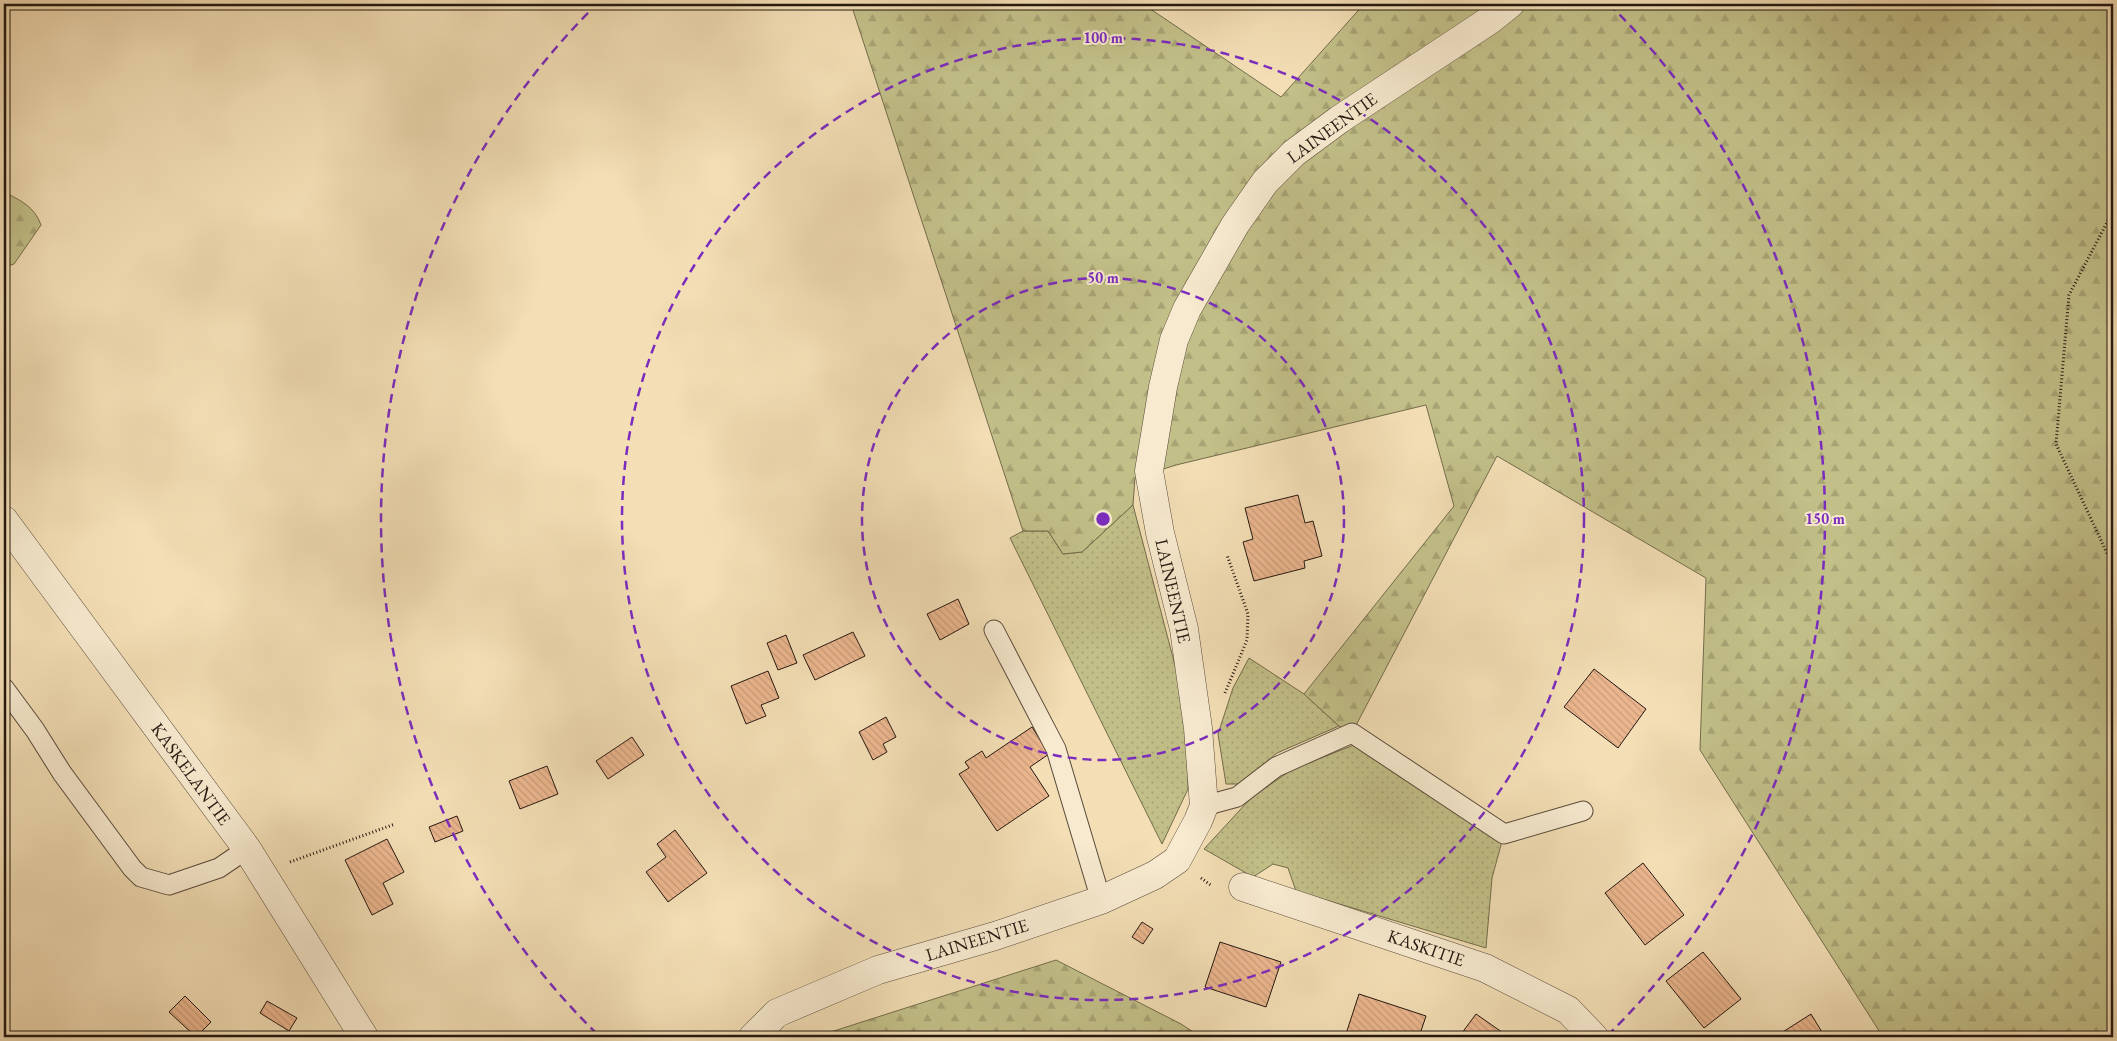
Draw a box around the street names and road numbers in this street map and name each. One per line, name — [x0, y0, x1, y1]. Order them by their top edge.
street label: LAINEENTIE — [1282, 87, 1381, 168]
street label: LAINEENTIE — [1150, 537, 1197, 645]
street label: KASKELANTIE — [147, 718, 236, 829]
street label: LAINEENTIE — [923, 913, 1031, 966]
street label: KASKITIE — [1385, 924, 1468, 971]

